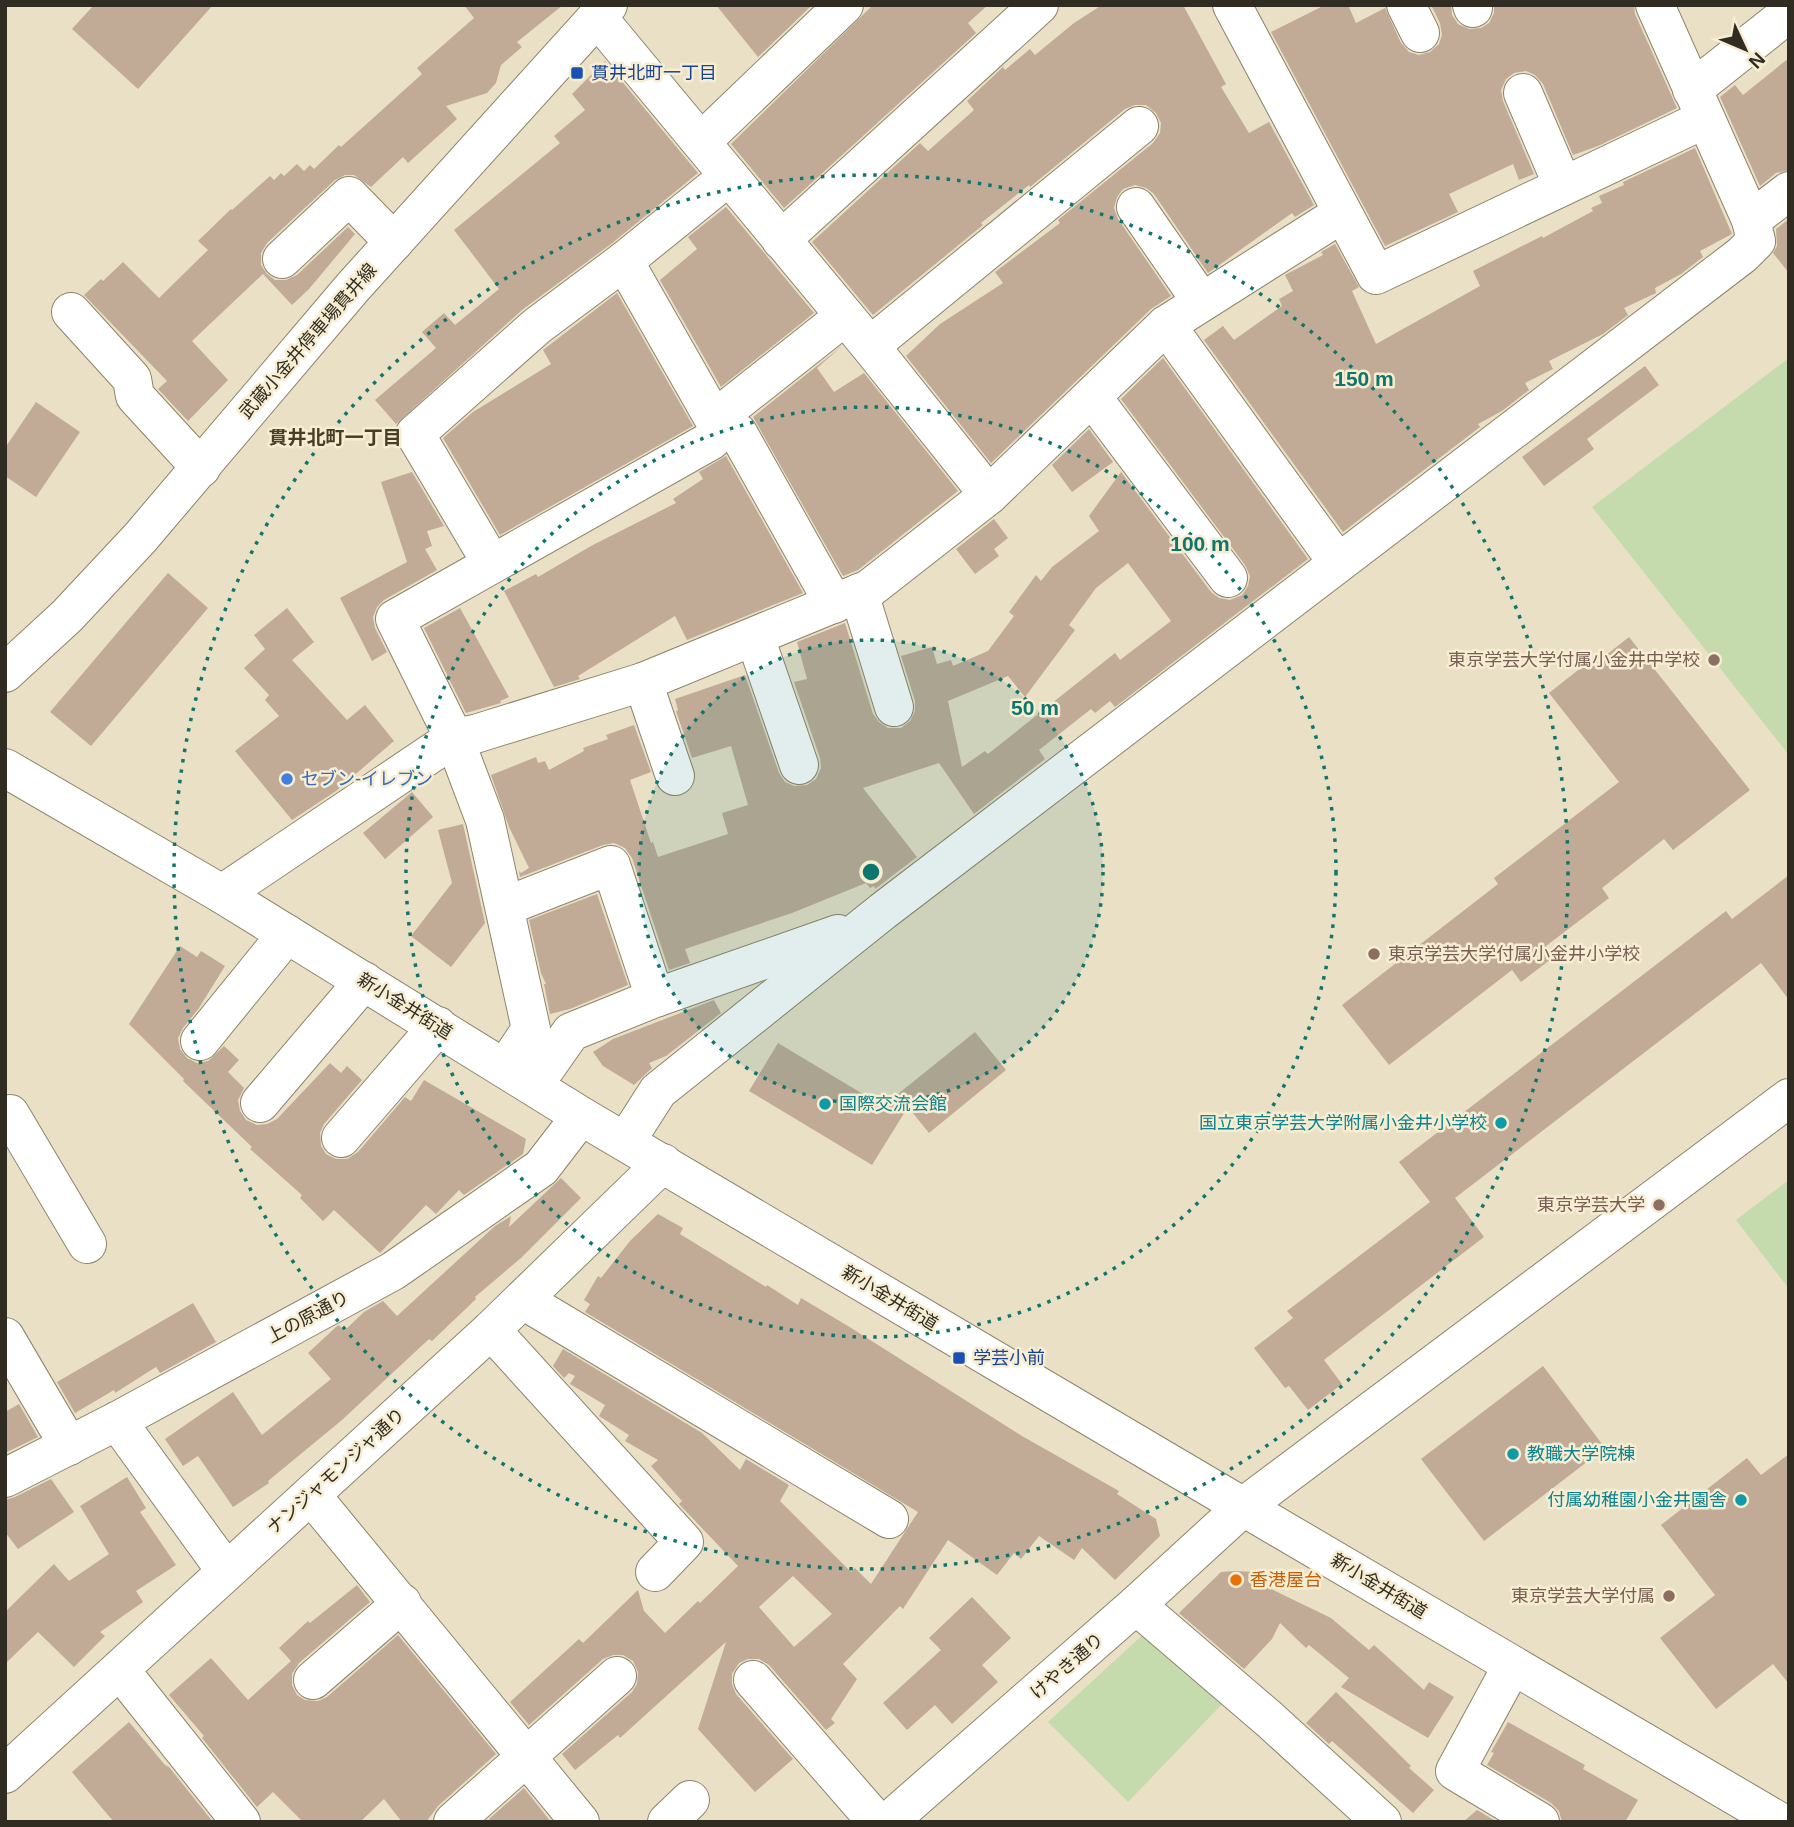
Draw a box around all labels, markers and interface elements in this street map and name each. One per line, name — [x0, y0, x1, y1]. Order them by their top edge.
north arrow — [1710, 14, 1780, 84]
text: N — [1745, 48, 1769, 73]
place label: 貫井北町一丁目 — [591, 63, 717, 83]
marker: 貫井北町一丁目 — [569, 65, 585, 81]
street label: 武蔵小金井停車場貫井線 — [236, 260, 380, 422]
text: 150 m — [1334, 367, 1394, 390]
district label: 貫井北町一丁目 — [268, 427, 402, 448]
text: 100 m — [1170, 532, 1230, 555]
place label: 東京学芸大学付属小金井中学校 — [1448, 650, 1700, 670]
marker: 東京学芸大学付属小金井中学校 — [1706, 652, 1722, 668]
text: 50 m — [1011, 696, 1059, 719]
place label: セブン-イレブン — [301, 769, 433, 789]
marker: セブン-イレブン — [279, 771, 295, 787]
centre of rings — [859, 860, 883, 884]
place label: 東京学芸大学付属小金井小学校 — [1388, 944, 1640, 964]
marker: 東京学芸大学付属小金井小学校 — [1366, 946, 1382, 962]
street label: 新小金井街道 — [354, 969, 456, 1043]
place label: 国際交流会館 — [839, 1094, 947, 1114]
marker: 国際交流会館 — [817, 1096, 833, 1112]
place label: 国立東京学芸大学附属小金井小学校 — [1199, 1113, 1487, 1133]
marker: 国立東京学芸大学附属小金井小学校 — [1493, 1115, 1509, 1131]
place label: 東京学芸大学 — [1537, 1195, 1645, 1215]
marker: 東京学芸大学 — [1651, 1197, 1667, 1213]
street label: 新小金井街道 — [839, 1262, 941, 1334]
street label: 上の原通り — [264, 1287, 352, 1347]
place label: 学芸小前 — [973, 1348, 1045, 1368]
marker: 学芸小前 — [951, 1350, 967, 1366]
street label: ナンジャモンジャ通り — [263, 1404, 409, 1538]
place label: 教職大学院棟 — [1527, 1444, 1635, 1464]
marker: 教職大学院棟 — [1505, 1446, 1521, 1462]
place label: 付属幼稚園小金井園舎 — [1547, 1490, 1727, 1510]
marker: 付属幼稚園小金井園舎 — [1733, 1492, 1749, 1508]
street label: 新小金井街道 — [1328, 1550, 1430, 1622]
place label: 香港屋台 — [1250, 1570, 1322, 1590]
marker: 香港屋台 — [1228, 1572, 1244, 1588]
place label: 東京学芸大学付属 — [1511, 1586, 1655, 1606]
marker: 東京学芸大学付属 — [1661, 1588, 1677, 1604]
street label: けやき通り — [1026, 1629, 1108, 1703]

